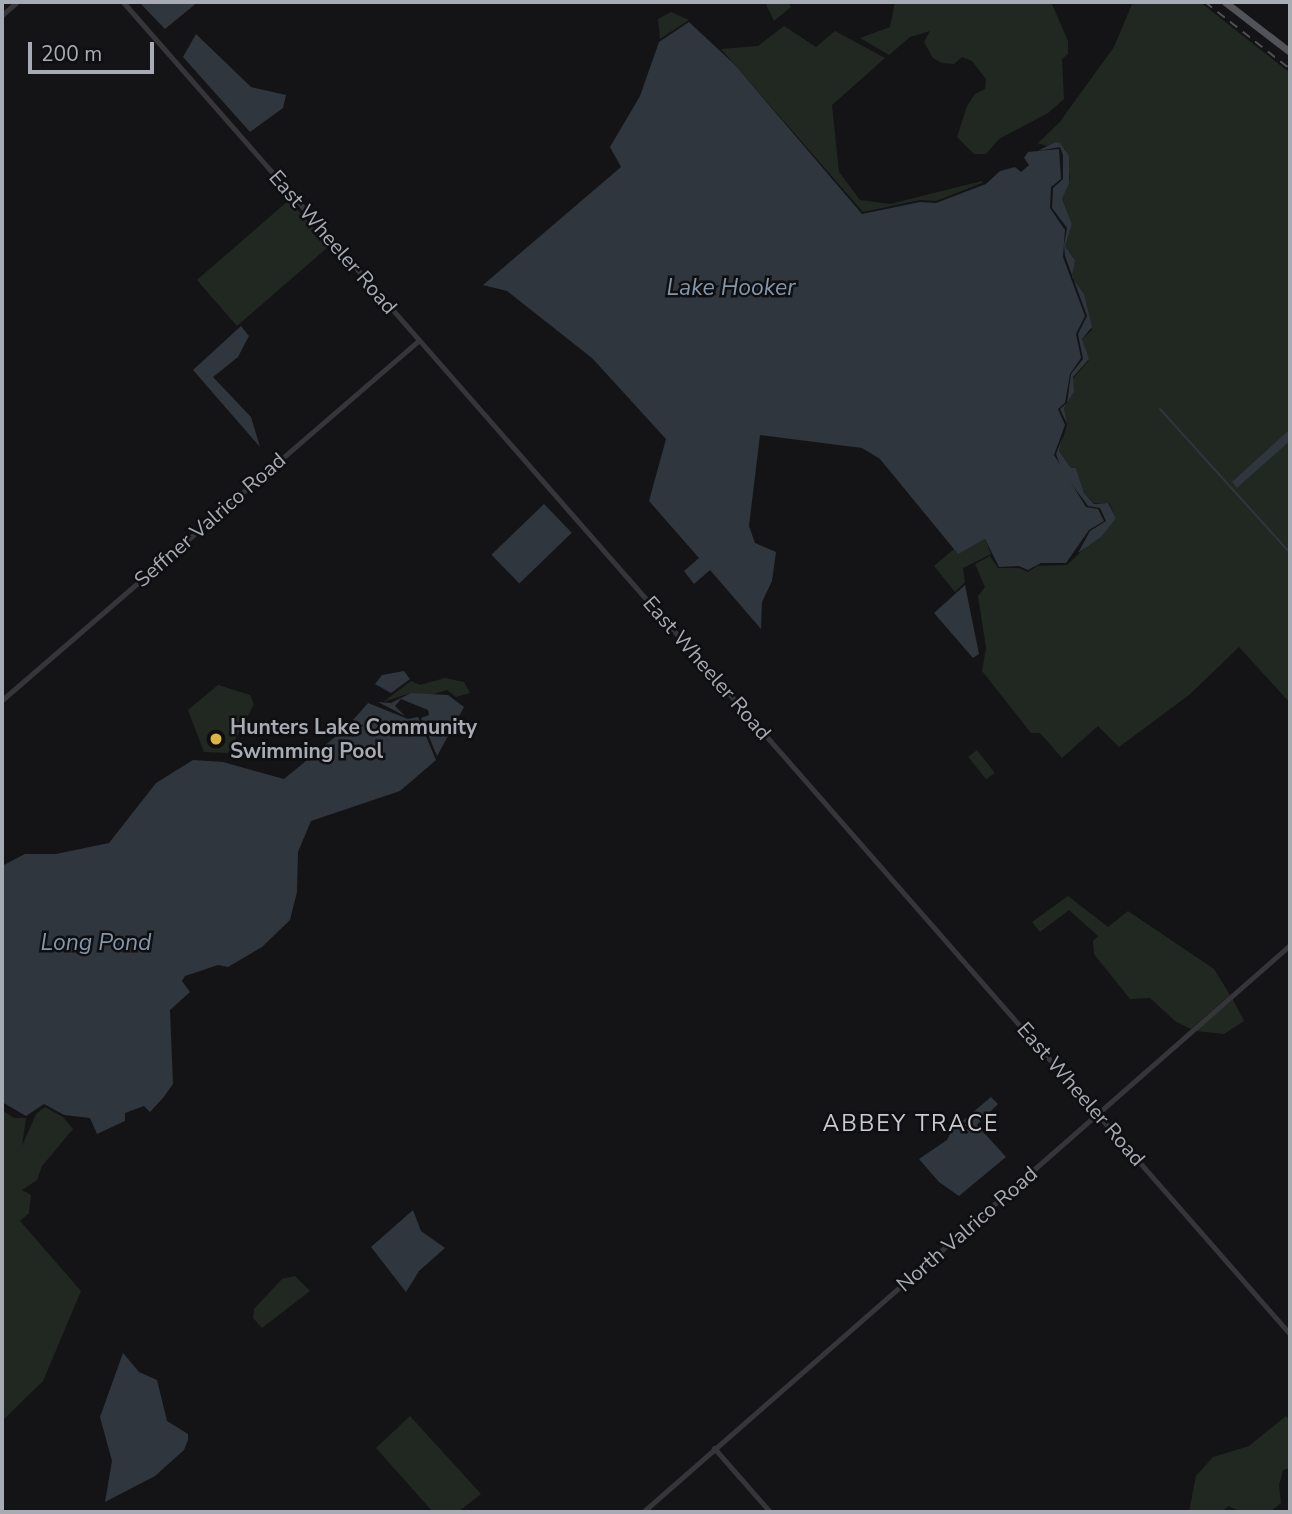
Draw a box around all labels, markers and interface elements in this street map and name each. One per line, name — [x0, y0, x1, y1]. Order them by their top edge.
scale bar — [32, 28, 158, 72]
text: 200 m — [41, 40, 102, 68]
street label: East Wheeler Road — [264, 165, 402, 319]
water label: Lake Hooker — [667, 274, 795, 302]
street label: Seffner Valrico Road — [129, 447, 291, 593]
street label: East Wheeler Road — [638, 591, 776, 745]
place label: Hunters Lake Community Swimming Pool — [230, 714, 477, 764]
marker: Hunters Lake Community Swimming Pool — [208, 731, 224, 747]
water label: Long Pond — [41, 929, 151, 957]
street label: East Wheeler Road — [1012, 1017, 1150, 1171]
district label: ABBEY TRACE — [824, 1110, 998, 1138]
street label: North Valrico Road — [891, 1161, 1043, 1297]

